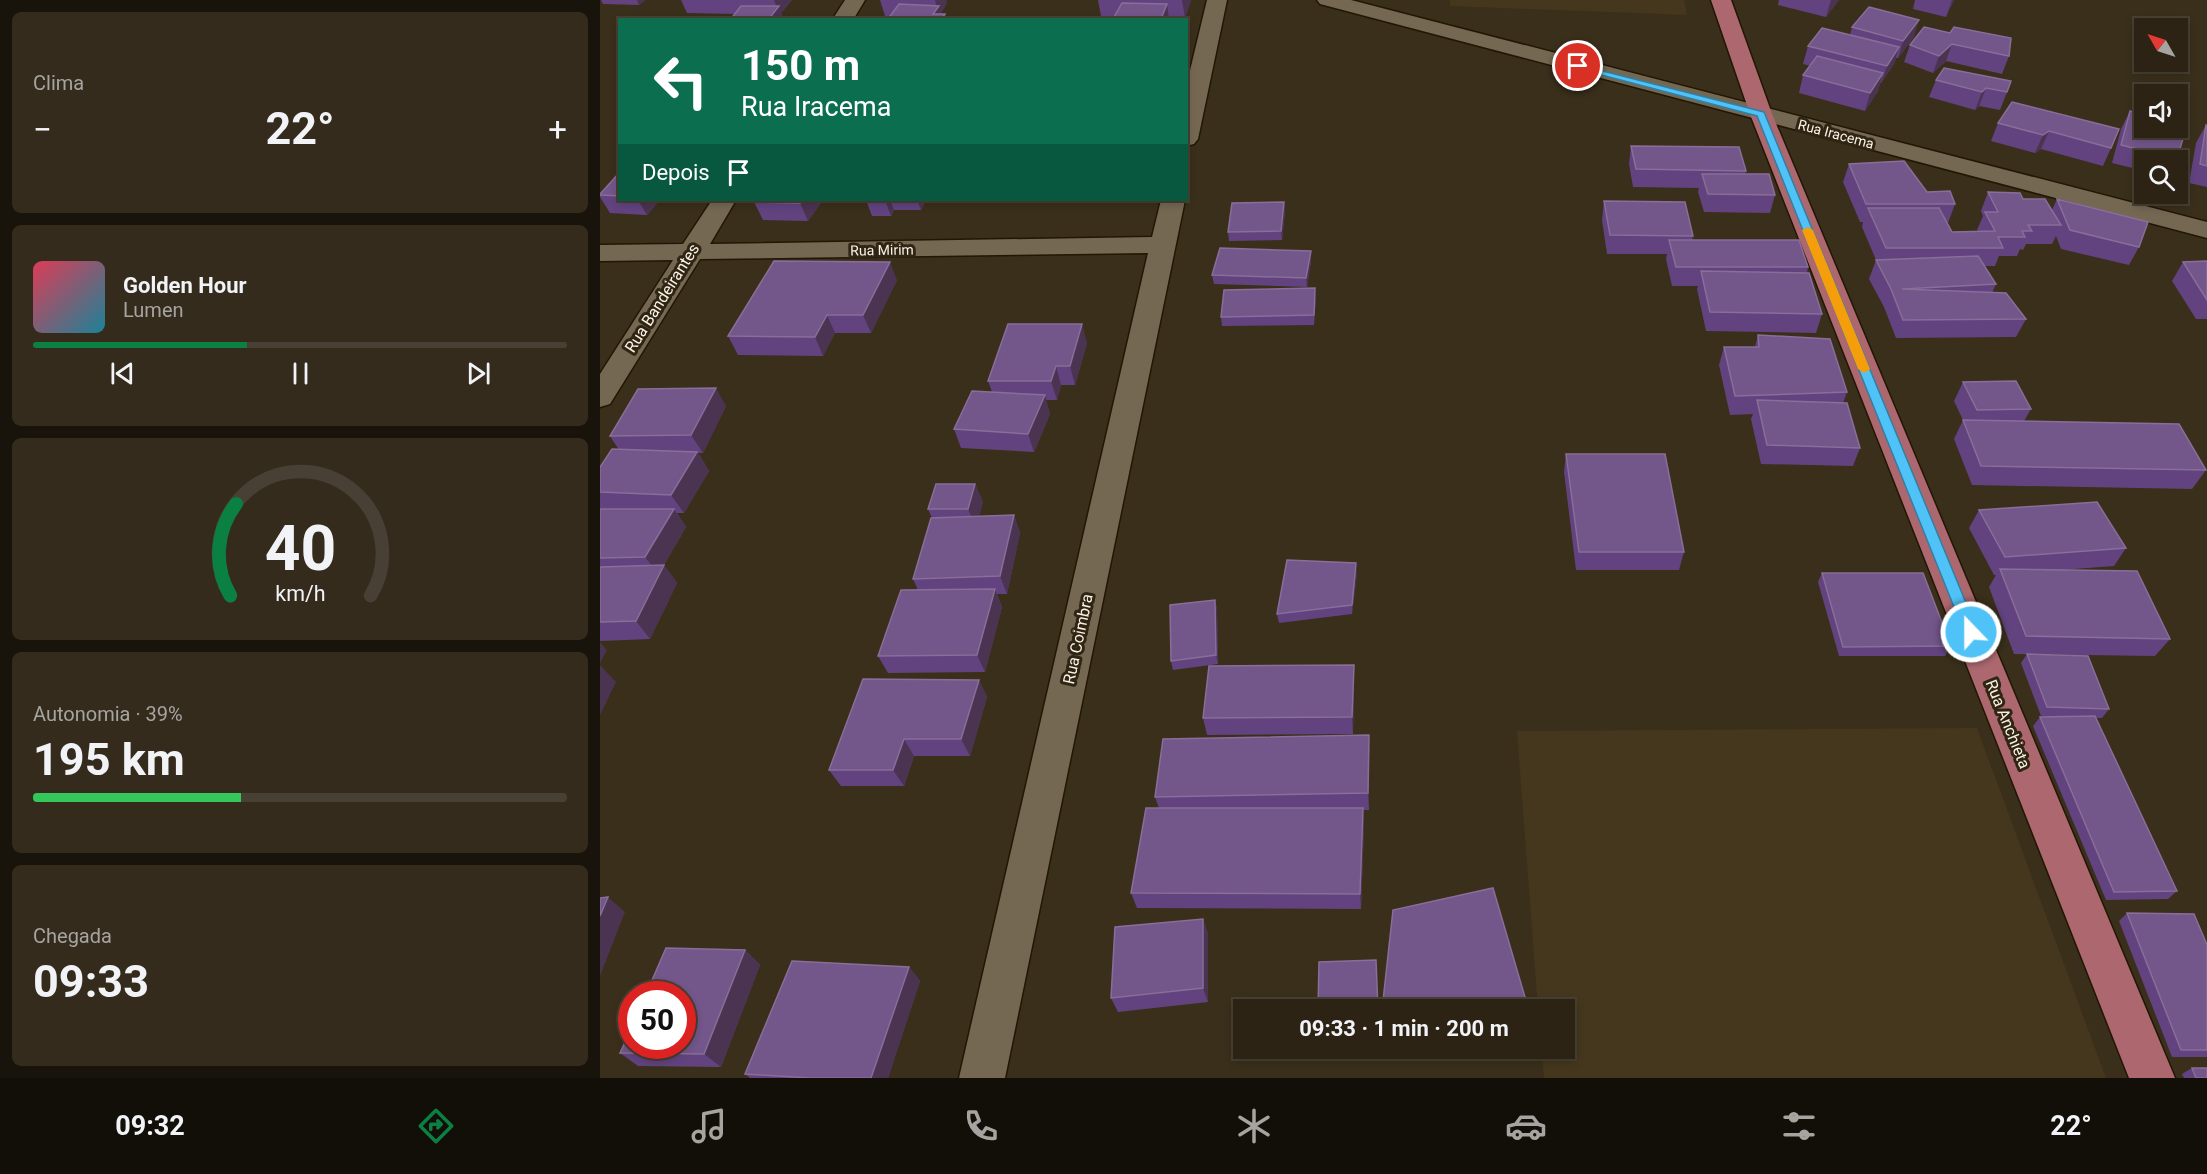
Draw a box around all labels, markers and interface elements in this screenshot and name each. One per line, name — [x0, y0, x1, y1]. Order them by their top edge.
north arrow — [2134, 18, 2188, 72]
map controls — [2134, 18, 2188, 204]
pin — [1552, 40, 1603, 91]
text: 150 m — [741, 41, 860, 90]
icon: left — [642, 42, 720, 120]
icon: arrive — [1561, 49, 1594, 82]
text: Clima — [33, 71, 84, 95]
button: sound — [2134, 84, 2188, 138]
text: Rua Iracema — [741, 91, 891, 123]
text: 22° — [265, 102, 335, 155]
text: − — [33, 110, 52, 149]
text: + — [548, 110, 567, 149]
street label: Rua Iracema — [1796, 116, 1876, 152]
button: search — [2134, 150, 2188, 204]
icon: arrive — [722, 156, 755, 189]
text: Depois — [642, 160, 710, 185]
street label: Rua Bandeirantes — [621, 240, 703, 356]
street label: Rua Mirim — [850, 241, 914, 259]
text: Golden Hour — [123, 273, 247, 298]
text: Lumen — [123, 298, 184, 322]
icon: previous — [106, 357, 139, 390]
icon: pause — [284, 357, 317, 390]
icon: next — [462, 357, 495, 390]
text: 40 — [264, 512, 336, 585]
text: km/h — [275, 581, 325, 606]
street label: Rua Coimbra — [1059, 592, 1097, 686]
position arrow — [1939, 600, 2003, 664]
street label: Rua Anchieta — [1982, 677, 2034, 771]
text: Autonomia · 39% — [33, 702, 183, 726]
text: 195 km — [33, 733, 185, 786]
text: Chegada — [33, 924, 112, 948]
text: 09:33 — [33, 955, 149, 1008]
speed limit sign: 50 — [618, 981, 696, 1059]
text: 09:33 · 1 min · 200 m — [1299, 1016, 1509, 1041]
icon: directions — [415, 1105, 457, 1147]
icon: music — [688, 1105, 730, 1147]
icon: phone — [960, 1105, 1002, 1147]
icon: climate — [1233, 1105, 1275, 1147]
icon: car — [1505, 1105, 1547, 1147]
icon: filters — [1778, 1105, 1820, 1147]
text: 09:32 — [115, 1110, 185, 1142]
text: 22° — [2050, 1110, 2092, 1142]

